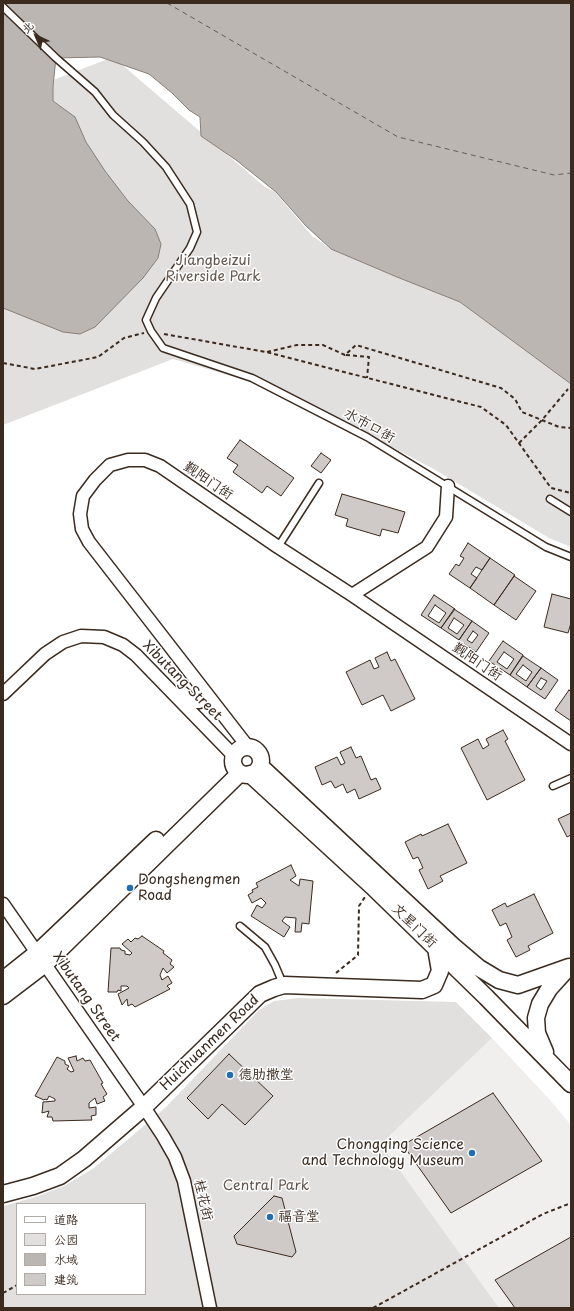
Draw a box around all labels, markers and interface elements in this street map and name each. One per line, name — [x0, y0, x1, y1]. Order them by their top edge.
north arrow — [16, 16, 56, 56]
text: 北 — [17, 17, 37, 37]
park label: Jiangbeizui Riverside Park — [165, 253, 261, 286]
street label: 水市口街 — [340, 405, 398, 447]
street label: 觐阳门街 — [180, 458, 236, 504]
street label: Xibutang Street — [139, 638, 225, 724]
street label: 觐阳门街 — [449, 639, 505, 685]
place label: Dongshengmen Road — [138, 872, 241, 904]
marker: Dongshengmen Road — [125, 883, 135, 893]
street label: 文星门街 — [388, 901, 440, 951]
street label: Xibutang Street — [49, 949, 123, 1045]
street label: Huichuanmen Road — [157, 992, 263, 1094]
place label: 德肋撒堂 — [238, 1067, 294, 1083]
marker: 德肋撒堂 — [225, 1070, 235, 1080]
place label: Chongqing Science and Technology Museum — [302, 1137, 464, 1170]
marker: Chongqing Science and Technology Museum — [467, 1148, 477, 1158]
street label: 桂花街 — [190, 1178, 216, 1222]
park label: Central Park — [223, 1178, 309, 1194]
legend — [16, 1203, 146, 1295]
place label: 福音堂 — [278, 1209, 320, 1225]
text: 道路 — [54, 1210, 78, 1228]
marker: 福音堂 — [265, 1212, 275, 1222]
text: 公园 — [54, 1230, 78, 1248]
text: 水域 — [54, 1250, 78, 1268]
text: 建筑 — [54, 1270, 78, 1288]

